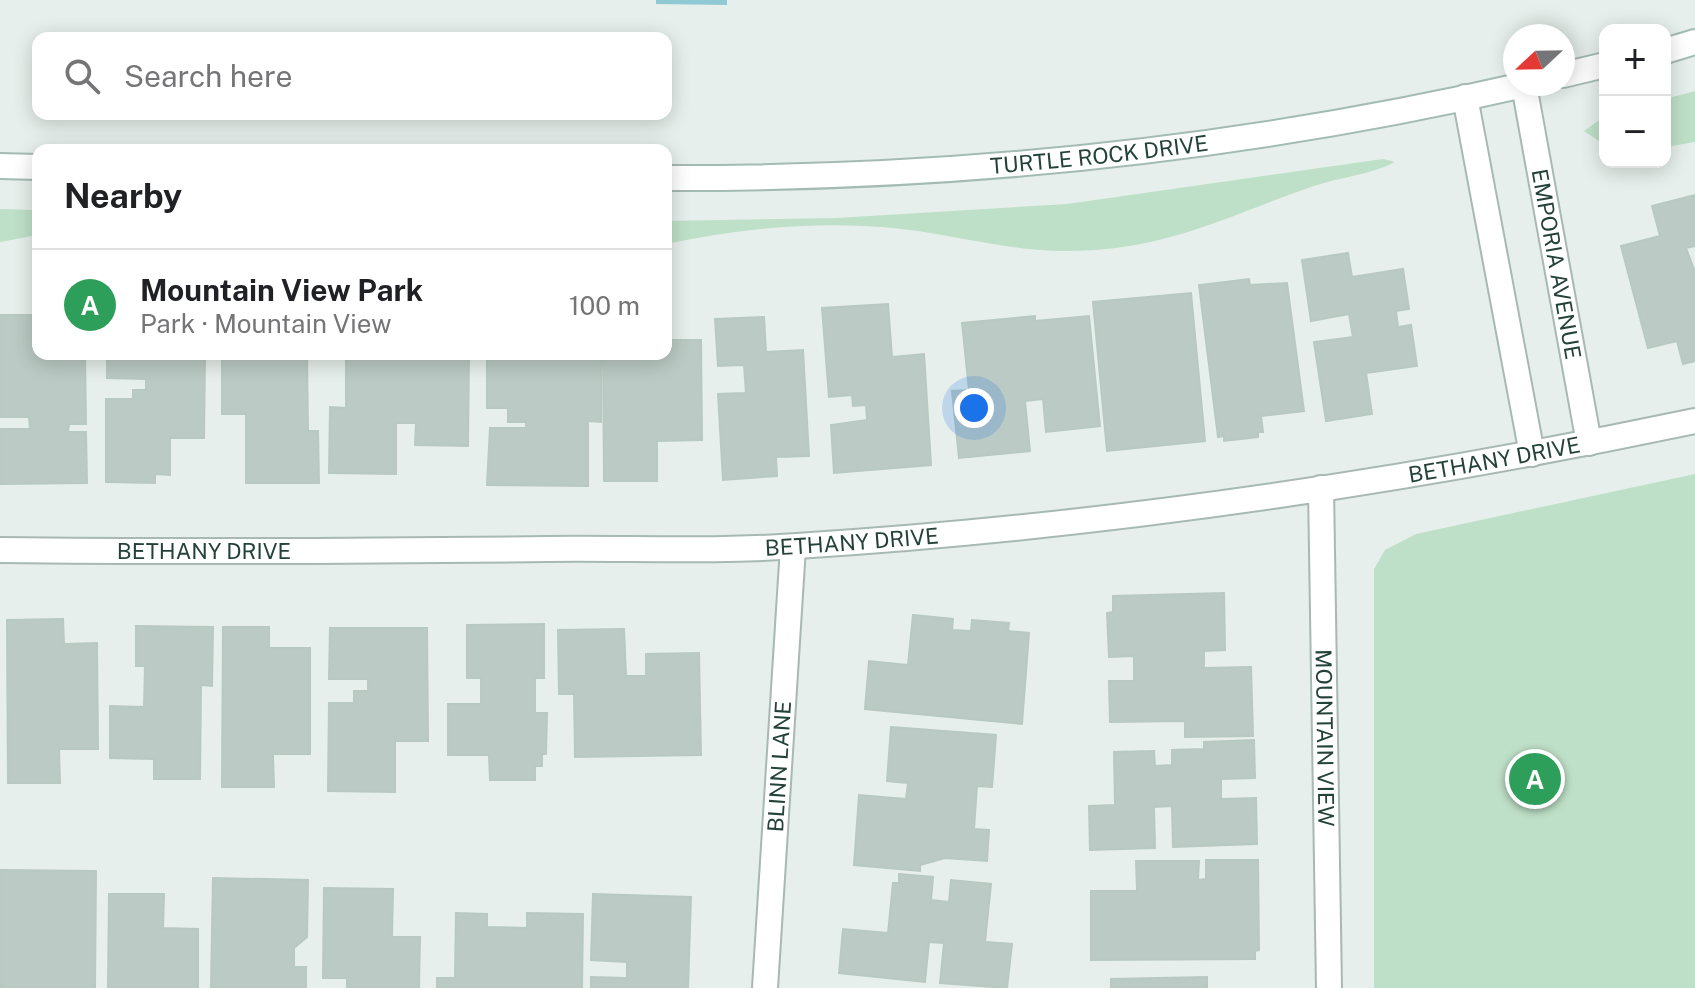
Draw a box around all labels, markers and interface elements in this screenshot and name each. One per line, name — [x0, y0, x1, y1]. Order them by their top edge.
north arrow — [1503, 24, 1575, 96]
map controls — [1599, 24, 1671, 168]
button: + — [1599, 24, 1671, 96]
search box — [32, 32, 672, 120]
icon: search — [60, 54, 104, 98]
text: Search here — [124, 58, 292, 94]
button: − — [1599, 96, 1671, 168]
street label: TURTLE ROCK DRIVE — [989, 130, 1210, 179]
street label: EMPORIA AVENUE — [1526, 167, 1587, 361]
text: Nearby — [64, 176, 182, 216]
text: Mountain View Park — [140, 272, 423, 308]
text: A — [81, 290, 99, 321]
text: 100 m — [569, 290, 640, 321]
text: Park · Mountain View — [140, 308, 392, 339]
your location — [954, 388, 994, 428]
street label: BETHANY DRIVE — [1406, 431, 1582, 488]
street label: BETHANY DRIVE — [764, 522, 940, 561]
street label: BETHANY DRIVE — [117, 538, 291, 564]
street label: MOUNTAIN VIEW — [1311, 649, 1339, 827]
street label: BLINN LANE — [762, 700, 796, 833]
pin: A — [1509, 749, 1561, 809]

